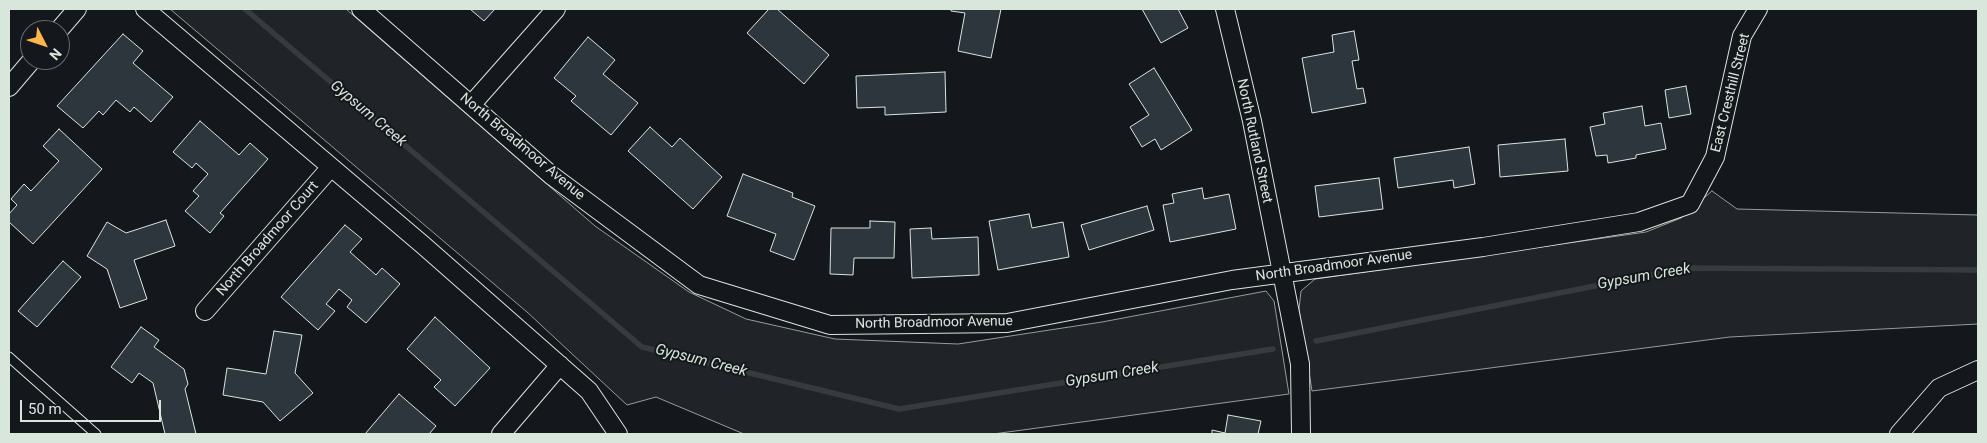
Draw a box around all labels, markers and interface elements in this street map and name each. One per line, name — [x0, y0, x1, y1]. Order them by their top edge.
north arrow — [20, 20, 70, 70]
street label: East Cresthill Street — [1708, 32, 1754, 154]
text: N — [46, 45, 65, 63]
water label: Gypsum Creek — [326, 77, 410, 151]
street label: North Rutland Street — [1233, 77, 1275, 205]
street label: North Broadmoor Avenue — [456, 90, 588, 204]
street label: North Broadmoor Court — [214, 178, 322, 300]
street label: North Broadmoor Avenue — [1255, 247, 1413, 285]
water label: Gypsum Creek — [1596, 260, 1692, 294]
street label: North Broadmoor Avenue — [855, 313, 1013, 333]
water label: Gypsum Creek — [653, 341, 749, 381]
water label: Gypsum Creek — [1064, 359, 1160, 391]
scale bar — [22, 390, 164, 422]
text: 50 m — [28, 400, 62, 418]

